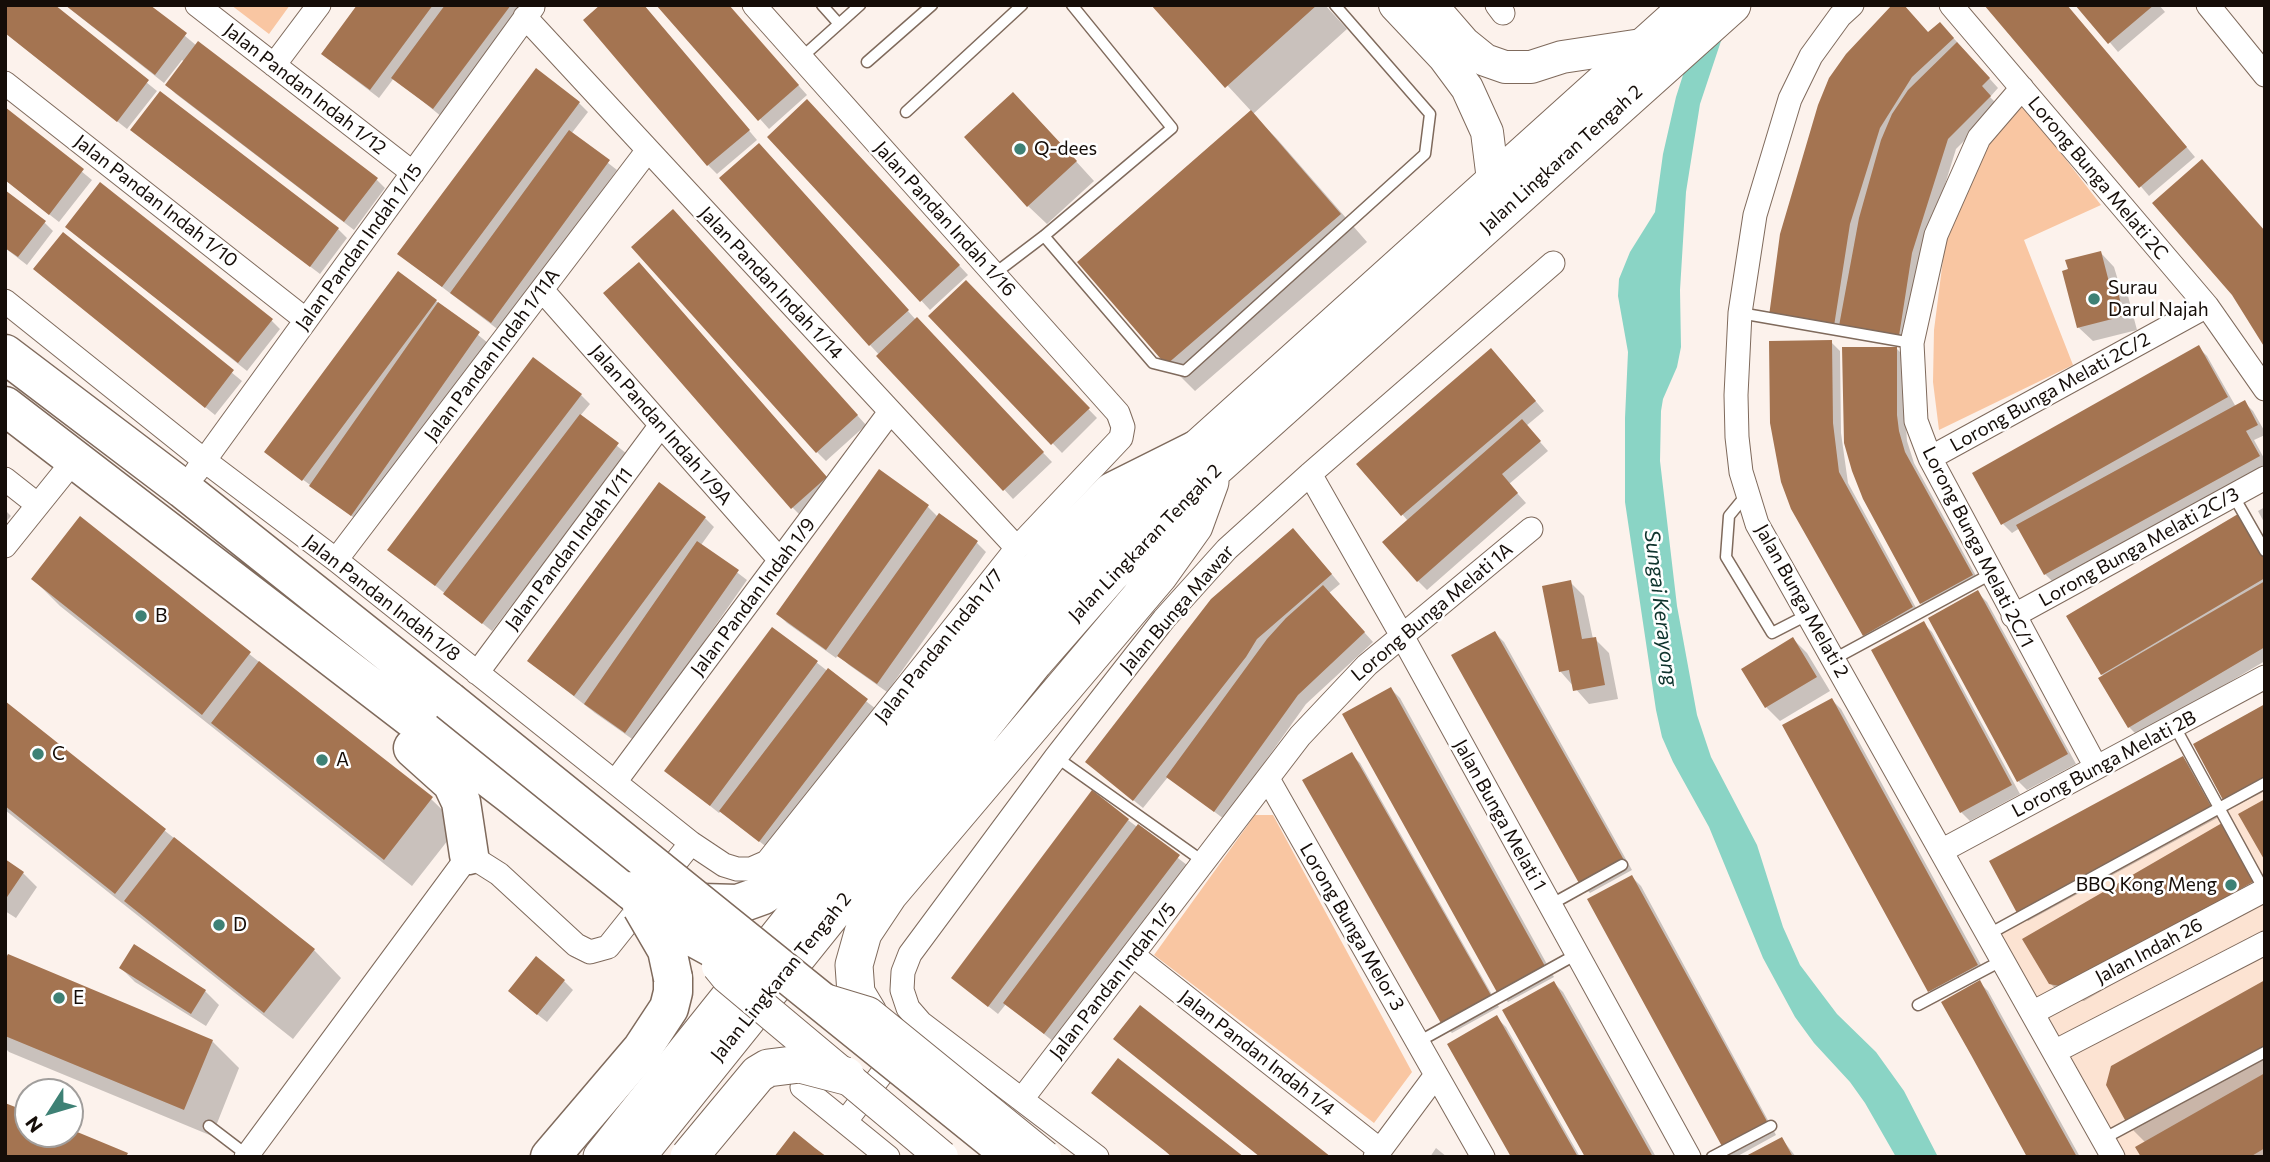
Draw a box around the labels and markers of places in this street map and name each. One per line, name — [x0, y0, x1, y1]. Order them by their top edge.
place label: Q-dees — [1034, 138, 1097, 160]
marker: Q-dees — [1012, 141, 1028, 157]
place label: Surau Darul Najah — [2108, 277, 2209, 321]
marker: Surau Darul Najah — [2086, 291, 2102, 307]
place label: B — [155, 605, 167, 627]
marker: B — [133, 608, 149, 624]
place label: C — [52, 743, 65, 765]
marker: C — [30, 746, 46, 762]
place label: A — [336, 749, 349, 771]
marker: A — [314, 752, 330, 768]
place label: BBQ Kong Meng — [2076, 874, 2217, 896]
marker: BBQ Kong Meng — [2223, 877, 2239, 893]
place label: D — [233, 914, 247, 936]
marker: D — [211, 917, 227, 933]
place label: E — [73, 987, 84, 1009]
marker: E — [51, 990, 67, 1006]

